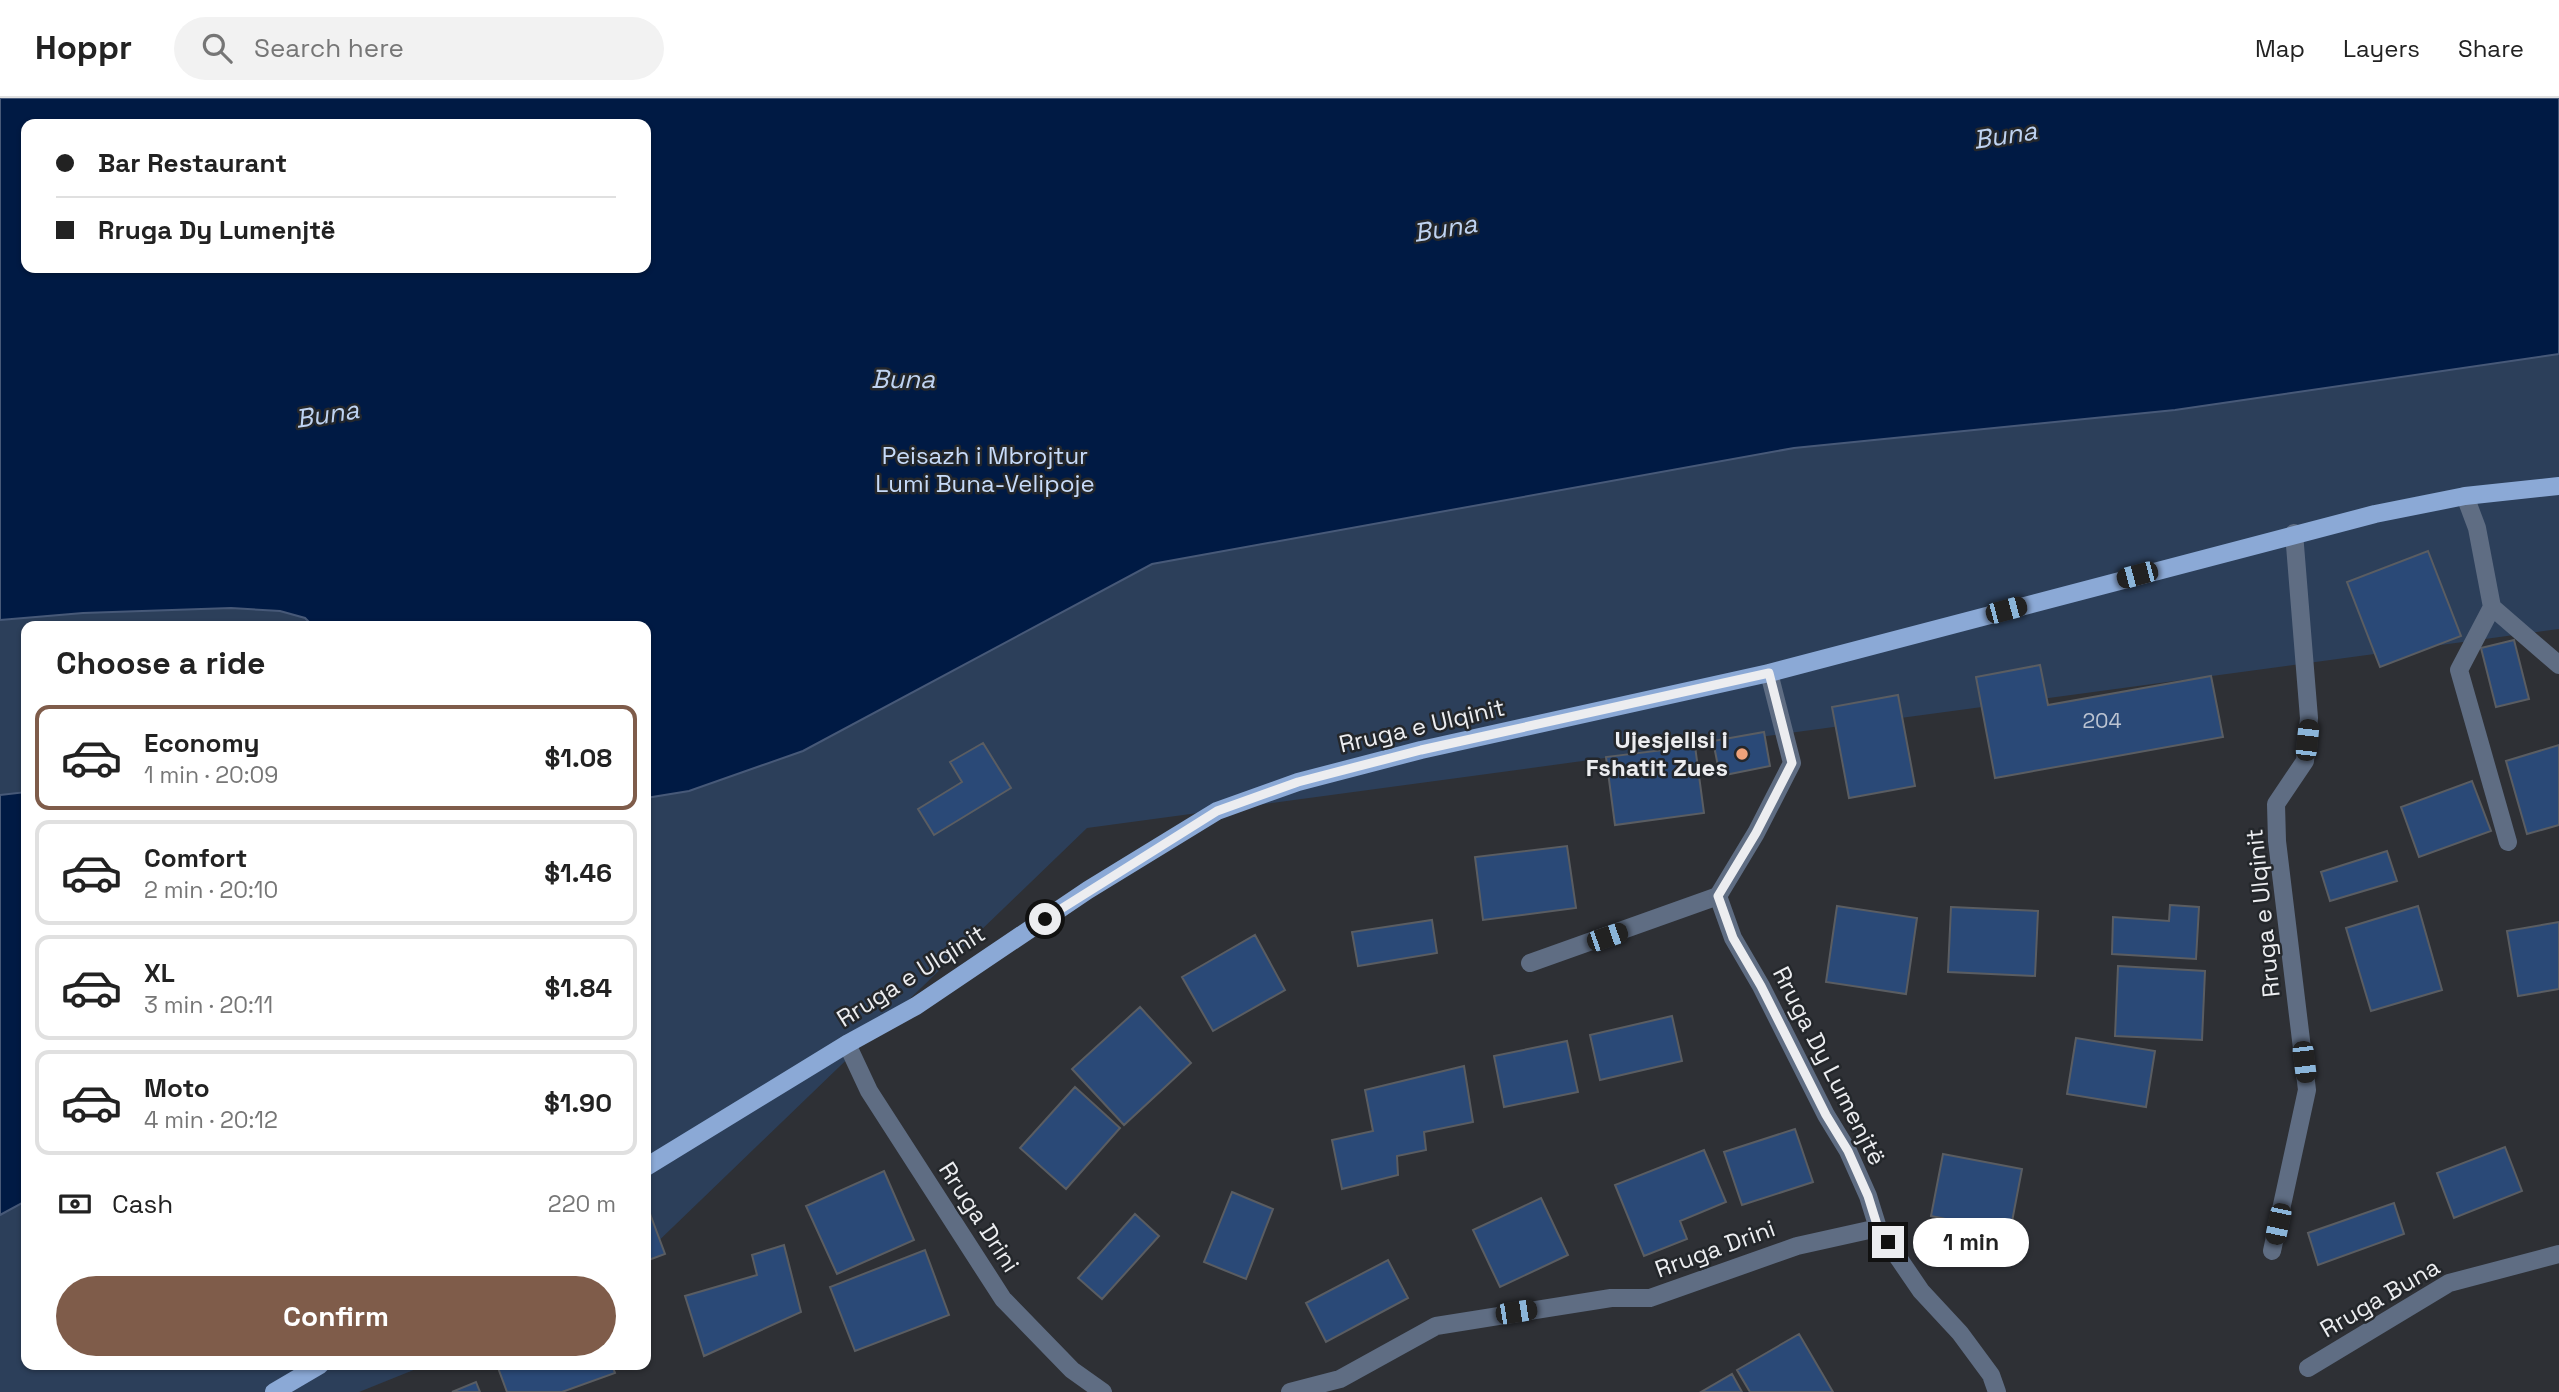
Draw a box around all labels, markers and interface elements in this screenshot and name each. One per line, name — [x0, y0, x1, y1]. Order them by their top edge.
search box — [174, 17, 664, 80]
text: Hoppr — [35, 27, 132, 69]
icon: search — [198, 29, 236, 67]
text: Search here — [254, 31, 404, 65]
text: Map — [2255, 33, 2305, 64]
text: Layers — [2343, 33, 2420, 64]
text: Share — [2458, 33, 2524, 64]
water label: Buna — [1971, 113, 2040, 157]
text: Bar Restaurant — [98, 146, 287, 180]
water label: Buna — [1411, 206, 1480, 250]
text: Rruga Dy Lumenjtë — [98, 213, 336, 247]
water label: Buna — [871, 362, 936, 396]
water label: Buna — [293, 392, 362, 436]
park label: Peisazh i Mbrojtur Lumi Buna-Velipoje — [875, 440, 1095, 499]
car — [2114, 559, 2161, 591]
car — [1983, 594, 2030, 626]
text: Choose a ride — [56, 643, 266, 683]
street label: Rruga e Ulqinit — [1336, 691, 1508, 760]
house number: 204 — [2082, 707, 2122, 734]
car — [2295, 718, 2320, 762]
place label: Ujesjellsi i Fshatit Zues — [1586, 724, 1728, 783]
icon: car — [60, 726, 123, 789]
text: Economy — [144, 726, 260, 760]
text: $1.08 — [545, 741, 612, 775]
marker: Ujesjellsi i Fshatit Zues — [1734, 746, 1750, 762]
text: 1 min · 20:09 — [144, 760, 278, 790]
street label: Rruga e Ulqinit — [2238, 827, 2287, 999]
icon: car — [60, 841, 123, 904]
text: Comfort — [144, 841, 247, 875]
text: $1.46 — [544, 856, 612, 890]
text: 2 min · 20:10 — [144, 875, 278, 905]
route start — [1029, 903, 1061, 935]
street label: Rruga e Ulqinit — [831, 918, 991, 1034]
car — [1584, 920, 1631, 954]
icon: car — [60, 956, 123, 1019]
text: XL — [144, 956, 175, 990]
street label: Rruga Dy Lumenjtë — [1766, 961, 1893, 1170]
text: $1.84 — [545, 971, 612, 1005]
text: 3 min · 20:11 — [144, 990, 273, 1020]
car — [2292, 1040, 2317, 1084]
icon: car — [60, 1071, 123, 1134]
text: Moto — [144, 1071, 210, 1105]
text: $1.90 — [544, 1086, 612, 1120]
text: 4 min · 20:12 — [144, 1105, 278, 1135]
street label: Rruga Drini — [932, 1156, 1027, 1278]
icon: cash — [56, 1185, 94, 1223]
text: Cash — [112, 1187, 173, 1221]
text: 220 m — [548, 1189, 616, 1219]
car — [2264, 1201, 2293, 1247]
street label: Rruga Drini — [1650, 1212, 1779, 1285]
callout: 1 min — [1912, 1218, 2028, 1266]
route end — [1872, 1226, 1904, 1258]
text: 1 min — [1943, 1227, 1999, 1257]
street label: Rruga Buna — [2314, 1251, 2445, 1344]
button: Confirm — [56, 1276, 616, 1356]
car — [1494, 1298, 1539, 1326]

